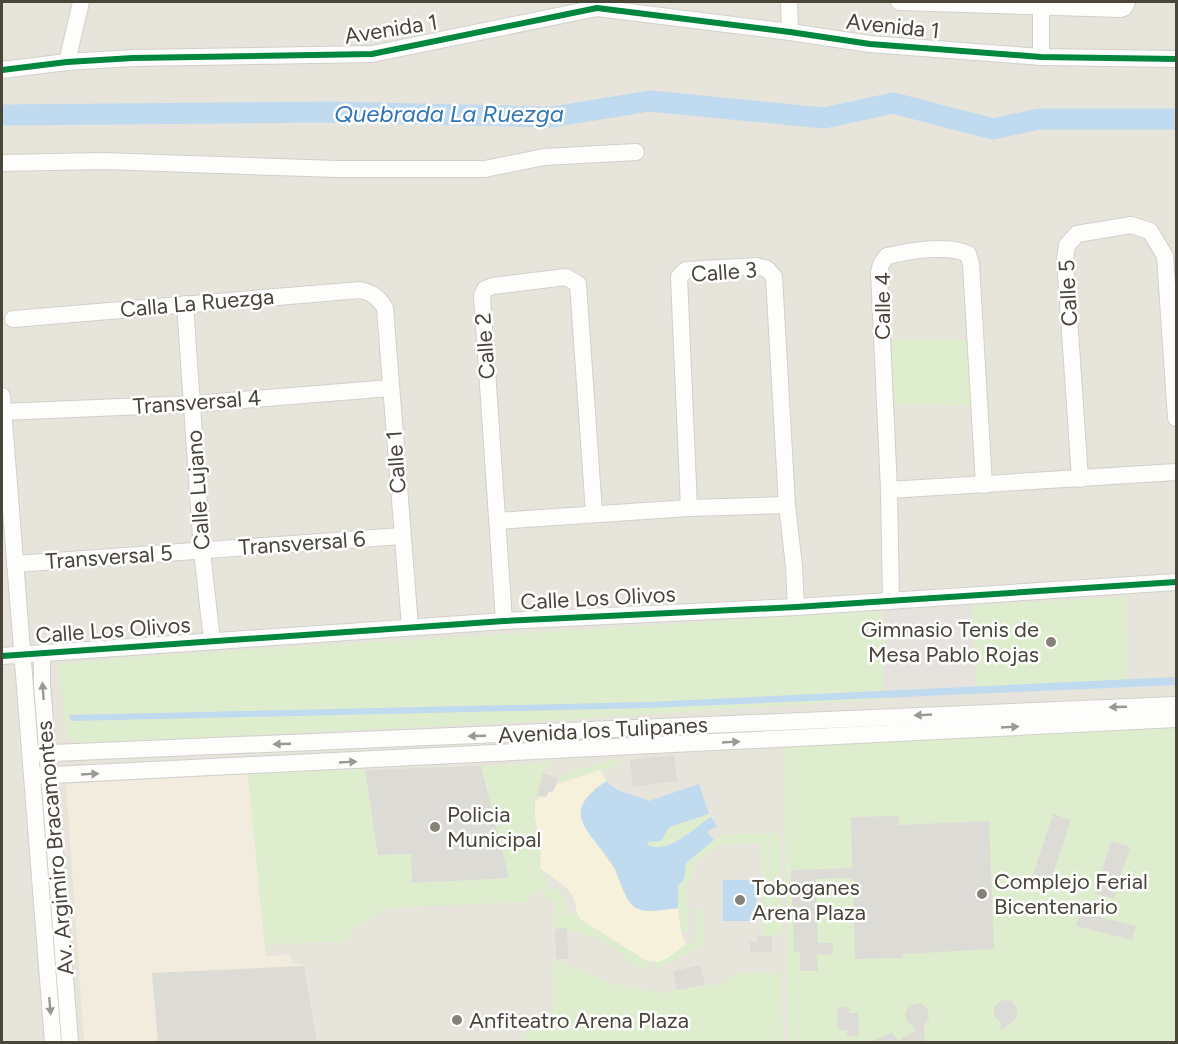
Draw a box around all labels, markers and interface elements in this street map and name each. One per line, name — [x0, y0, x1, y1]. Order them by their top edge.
street label: Avenida 1 — [343, 8, 439, 50]
street label: Avenida 1 — [845, 8, 941, 44]
water label: Quebrada La Ruezga — [334, 99, 564, 128]
street label: Calle 3 — [690, 256, 758, 288]
street label: Calle 5 — [1053, 259, 1083, 327]
street label: Calle 4 — [869, 272, 896, 340]
street label: Calla La Ruezga — [119, 283, 275, 323]
street label: Calle 2 — [469, 312, 501, 380]
street label: Transversal 4 — [132, 384, 262, 420]
street label: Calle Lujano — [180, 429, 216, 551]
street label: Calle 1 — [380, 429, 412, 495]
street label: Transversal 6 — [238, 525, 366, 561]
street label: Transversal 5 — [45, 539, 173, 575]
street label: Calle Los Olivos — [520, 580, 676, 616]
street label: Calle Los Olivos — [35, 611, 191, 649]
place label: Gimnasio Tenis de Mesa Pablo Rojas — [861, 616, 1039, 668]
marker: Gimnasio Tenis de Mesa Pablo Rojas — [1044, 635, 1058, 649]
one-way arrow — [38, 682, 48, 701]
one-way arrow — [1109, 702, 1128, 712]
street label: Avenida los Tulipanes — [497, 711, 709, 749]
one-way arrow — [914, 711, 933, 720]
street label: Av. Argimiro Bracamontes — [30, 720, 80, 976]
one-way arrow — [1001, 722, 1020, 731]
one-way arrow — [467, 731, 486, 740]
one-way arrow — [722, 737, 741, 746]
one-way arrow — [272, 739, 291, 748]
one-way arrow — [338, 757, 357, 766]
one-way arrow — [81, 769, 100, 778]
place label: Policia Municipal — [447, 801, 541, 853]
marker: Policia Municipal — [428, 820, 442, 834]
place label: Complejo Ferial Bicentenario — [994, 868, 1148, 920]
place label: Toboganes Arena Plaza — [752, 874, 866, 926]
marker: Complejo Ferial Bicentenario — [975, 887, 989, 901]
marker: Toboganes Arena Plaza — [733, 893, 747, 907]
one-way arrow — [45, 996, 55, 1015]
place label: Anfiteatro Arena Plaza — [469, 1007, 689, 1034]
marker: Anfiteatro Arena Plaza — [450, 1013, 464, 1027]

